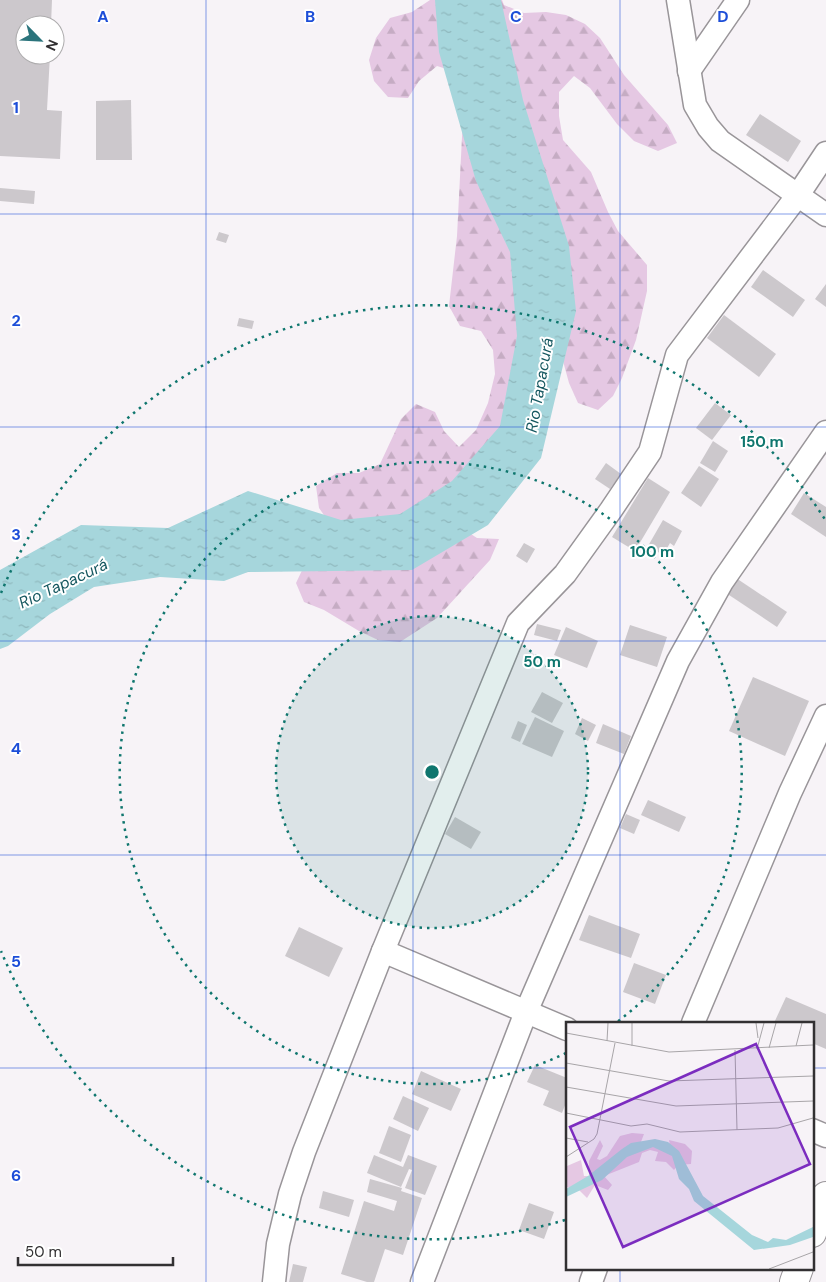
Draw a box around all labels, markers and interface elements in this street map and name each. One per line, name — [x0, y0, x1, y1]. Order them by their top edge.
text: A — [97, 6, 109, 27]
text: B — [305, 6, 315, 27]
text: C — [510, 6, 522, 27]
text: D — [717, 6, 729, 27]
north arrow — [15, 15, 65, 65]
text: N — [42, 37, 62, 54]
text: 1 — [13, 97, 19, 118]
text: 2 — [11, 310, 21, 331]
water label: Rio Tapacurá — [521, 336, 558, 434]
text: 150 m — [741, 432, 784, 452]
text: 3 — [11, 524, 21, 545]
text: 100 m — [630, 542, 674, 562]
water label: Rio Tapacurá — [15, 554, 111, 613]
text: 50 m — [523, 652, 561, 672]
text: 4 — [11, 738, 21, 759]
centre of rings — [423, 763, 441, 781]
text: 5 — [11, 951, 21, 972]
inset map — [566, 1022, 814, 1270]
text: 6 — [11, 1165, 21, 1186]
scale bar — [18, 1234, 172, 1266]
text: 50 m — [25, 1242, 62, 1262]

